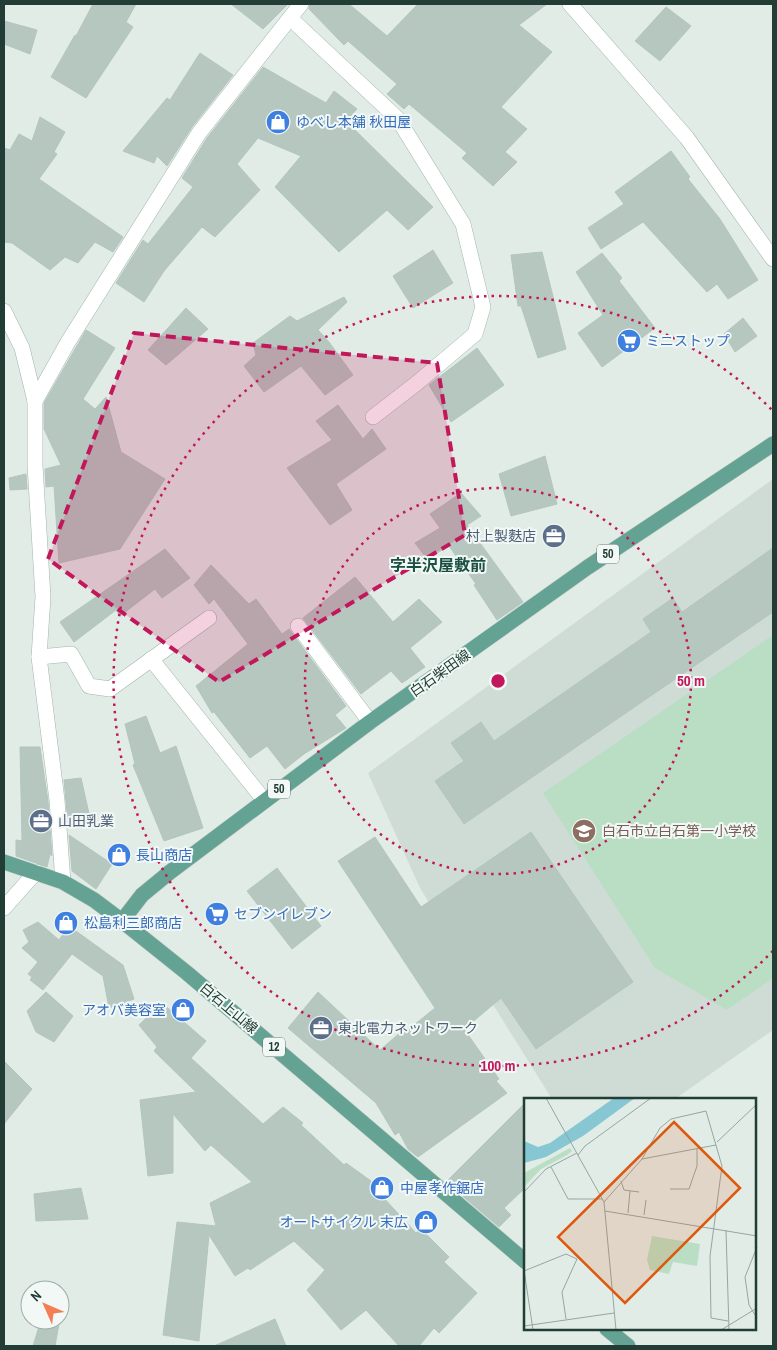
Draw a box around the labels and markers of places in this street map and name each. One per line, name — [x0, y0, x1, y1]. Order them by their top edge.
shop icon: ゆべし本舗 秋田屋 — [265, 109, 291, 135]
place label: ゆべし本舗 秋田屋 — [296, 113, 411, 131]
supermarket icon: ミニストップ — [616, 328, 642, 354]
place label: ミニストップ — [646, 332, 730, 350]
office icon: 村上製麩店 — [541, 523, 567, 549]
place label: 村上製麩店 — [466, 527, 536, 545]
centre of rings — [489, 672, 507, 690]
office icon: 山田乳業 — [28, 808, 54, 834]
place label: 山田乳業 — [58, 812, 114, 830]
school or university icon: 白石市立白石第一小学校 — [571, 818, 597, 844]
place label: 白石市立白石第一小学校 — [602, 822, 756, 840]
shop icon: 長山商店 — [106, 842, 132, 868]
place label: 長山商店 — [136, 846, 192, 864]
supermarket icon: セブンイレブン — [204, 901, 230, 927]
place label: セブンイレブン — [234, 905, 332, 923]
shop icon: 松島利三郎商店 — [53, 910, 79, 936]
place label: 松島利三郎商店 — [84, 914, 182, 932]
shop icon: アオバ美容室 — [170, 997, 196, 1023]
place label: アオバ美容室 — [82, 1001, 166, 1019]
office icon: 東北電力ネットワーク — [308, 1015, 334, 1041]
place label: 東北電力ネットワーク — [338, 1019, 478, 1037]
shop icon: 中屋孝作鋸店 — [369, 1175, 395, 1201]
place label: 中屋孝作鋸店 — [400, 1179, 484, 1197]
shop icon: オートサイクル 末広 — [413, 1209, 439, 1235]
place label: オートサイクル 末広 — [280, 1213, 408, 1231]

